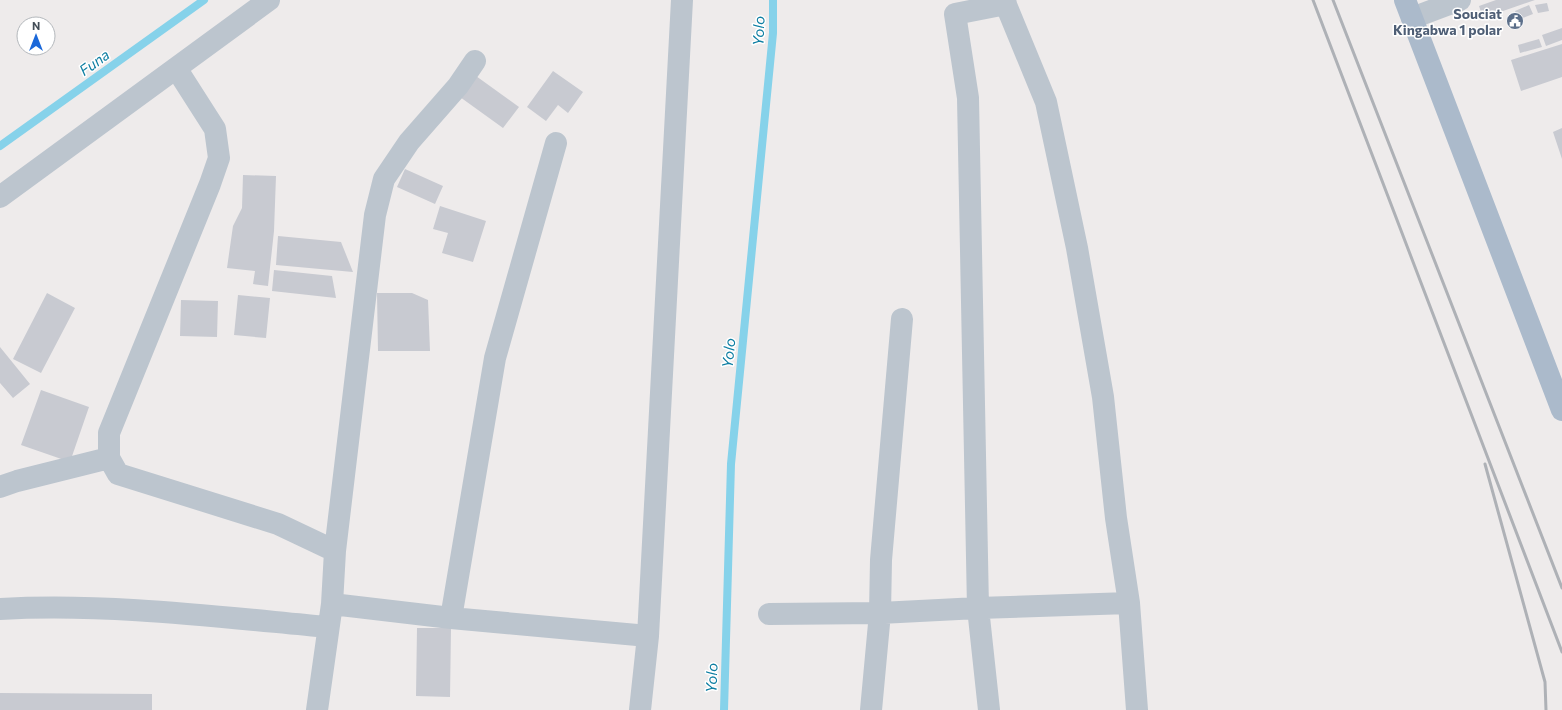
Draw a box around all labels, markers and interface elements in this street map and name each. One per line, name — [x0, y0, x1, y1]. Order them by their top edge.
place label: Souciat Kingabwa 1 polar — [1393, 5, 1502, 38]
public building icon: Souciat Kingabwa 1 polar — [1505, 11, 1525, 31]
north arrow — [16, 16, 56, 56]
water label: Yolo — [748, 16, 768, 46]
text: N — [32, 19, 40, 32]
water label: Funa — [75, 45, 113, 79]
water label: Yolo — [717, 337, 739, 369]
water label: Yolo — [701, 663, 721, 693]

